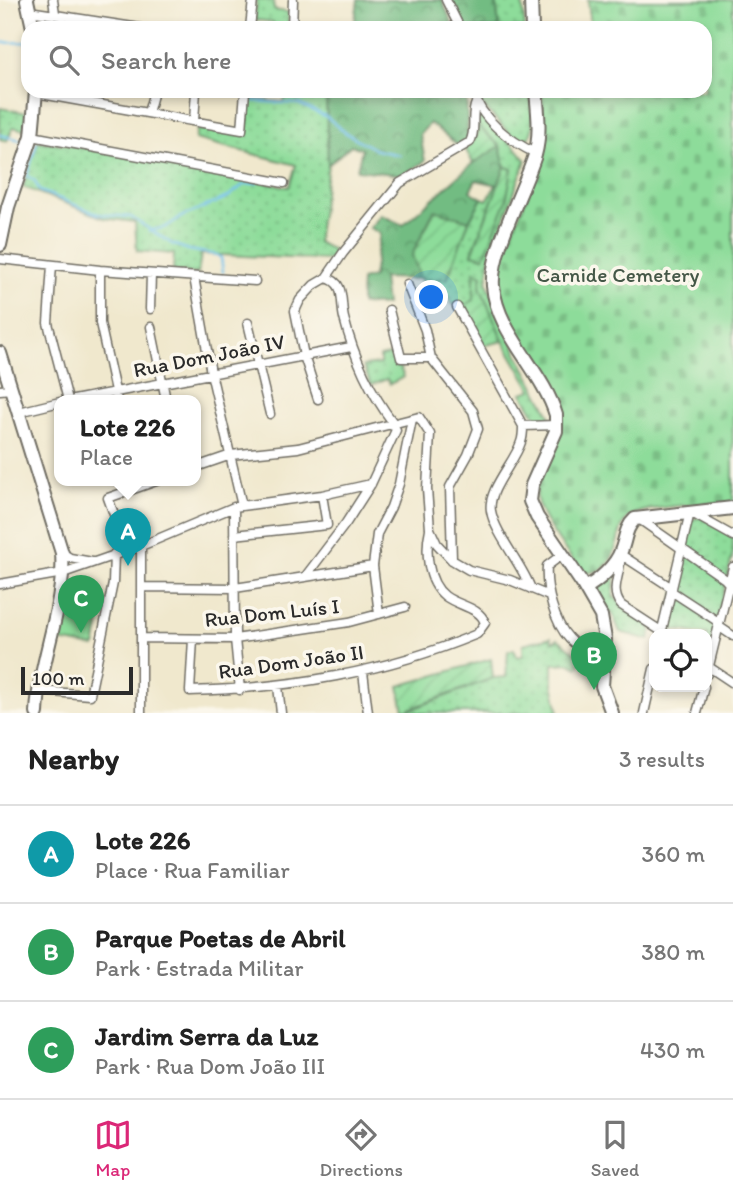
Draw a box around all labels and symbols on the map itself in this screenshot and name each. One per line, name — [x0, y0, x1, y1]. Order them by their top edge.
park label: Carnide Cemetery — [537, 262, 700, 287]
your location — [414, 280, 448, 314]
street label: Rua Dom João IV — [131, 328, 287, 382]
pin: A — [105, 508, 151, 566]
pin: C — [58, 575, 104, 633]
street label: Rua Dom Luís I — [203, 593, 340, 632]
pin: B — [571, 632, 617, 690]
street label: Rua Dom João II — [217, 639, 365, 684]
scale bar — [21, 664, 133, 696]

